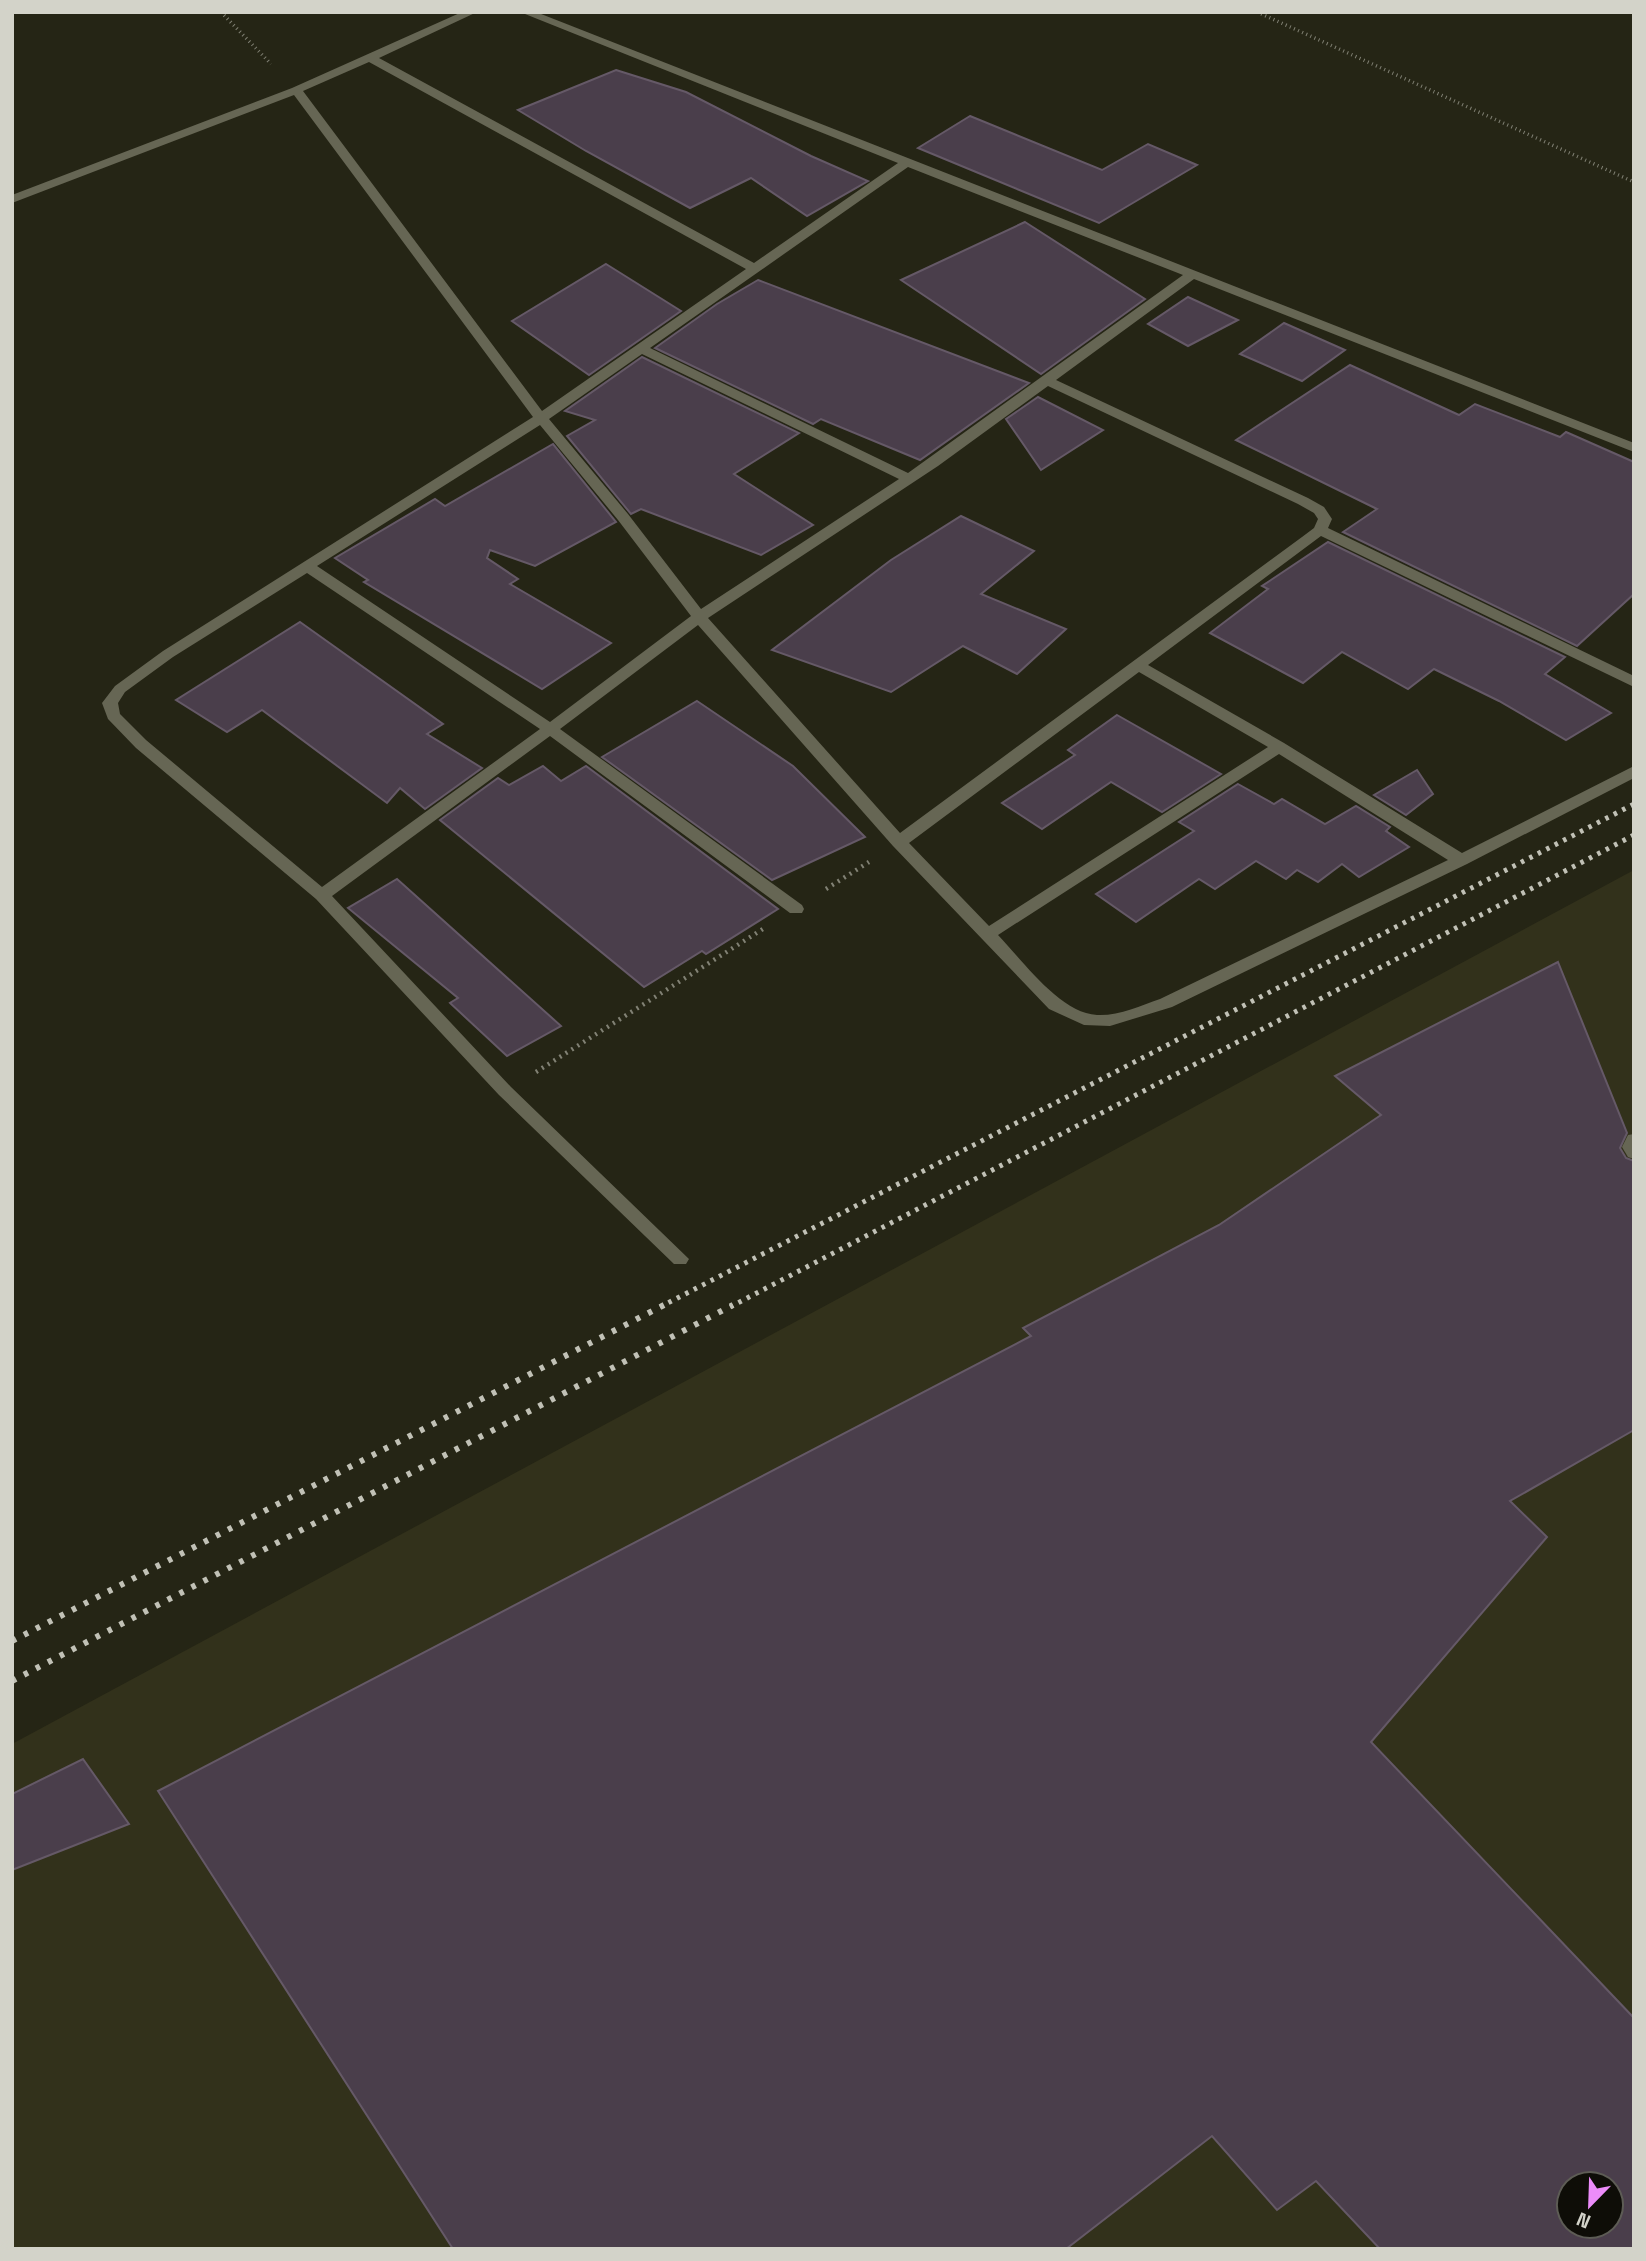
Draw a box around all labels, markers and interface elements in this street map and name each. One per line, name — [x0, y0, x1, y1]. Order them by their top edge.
north arrow — [1555, 2170, 1625, 2240]
text: N — [1573, 2206, 1594, 2234]

